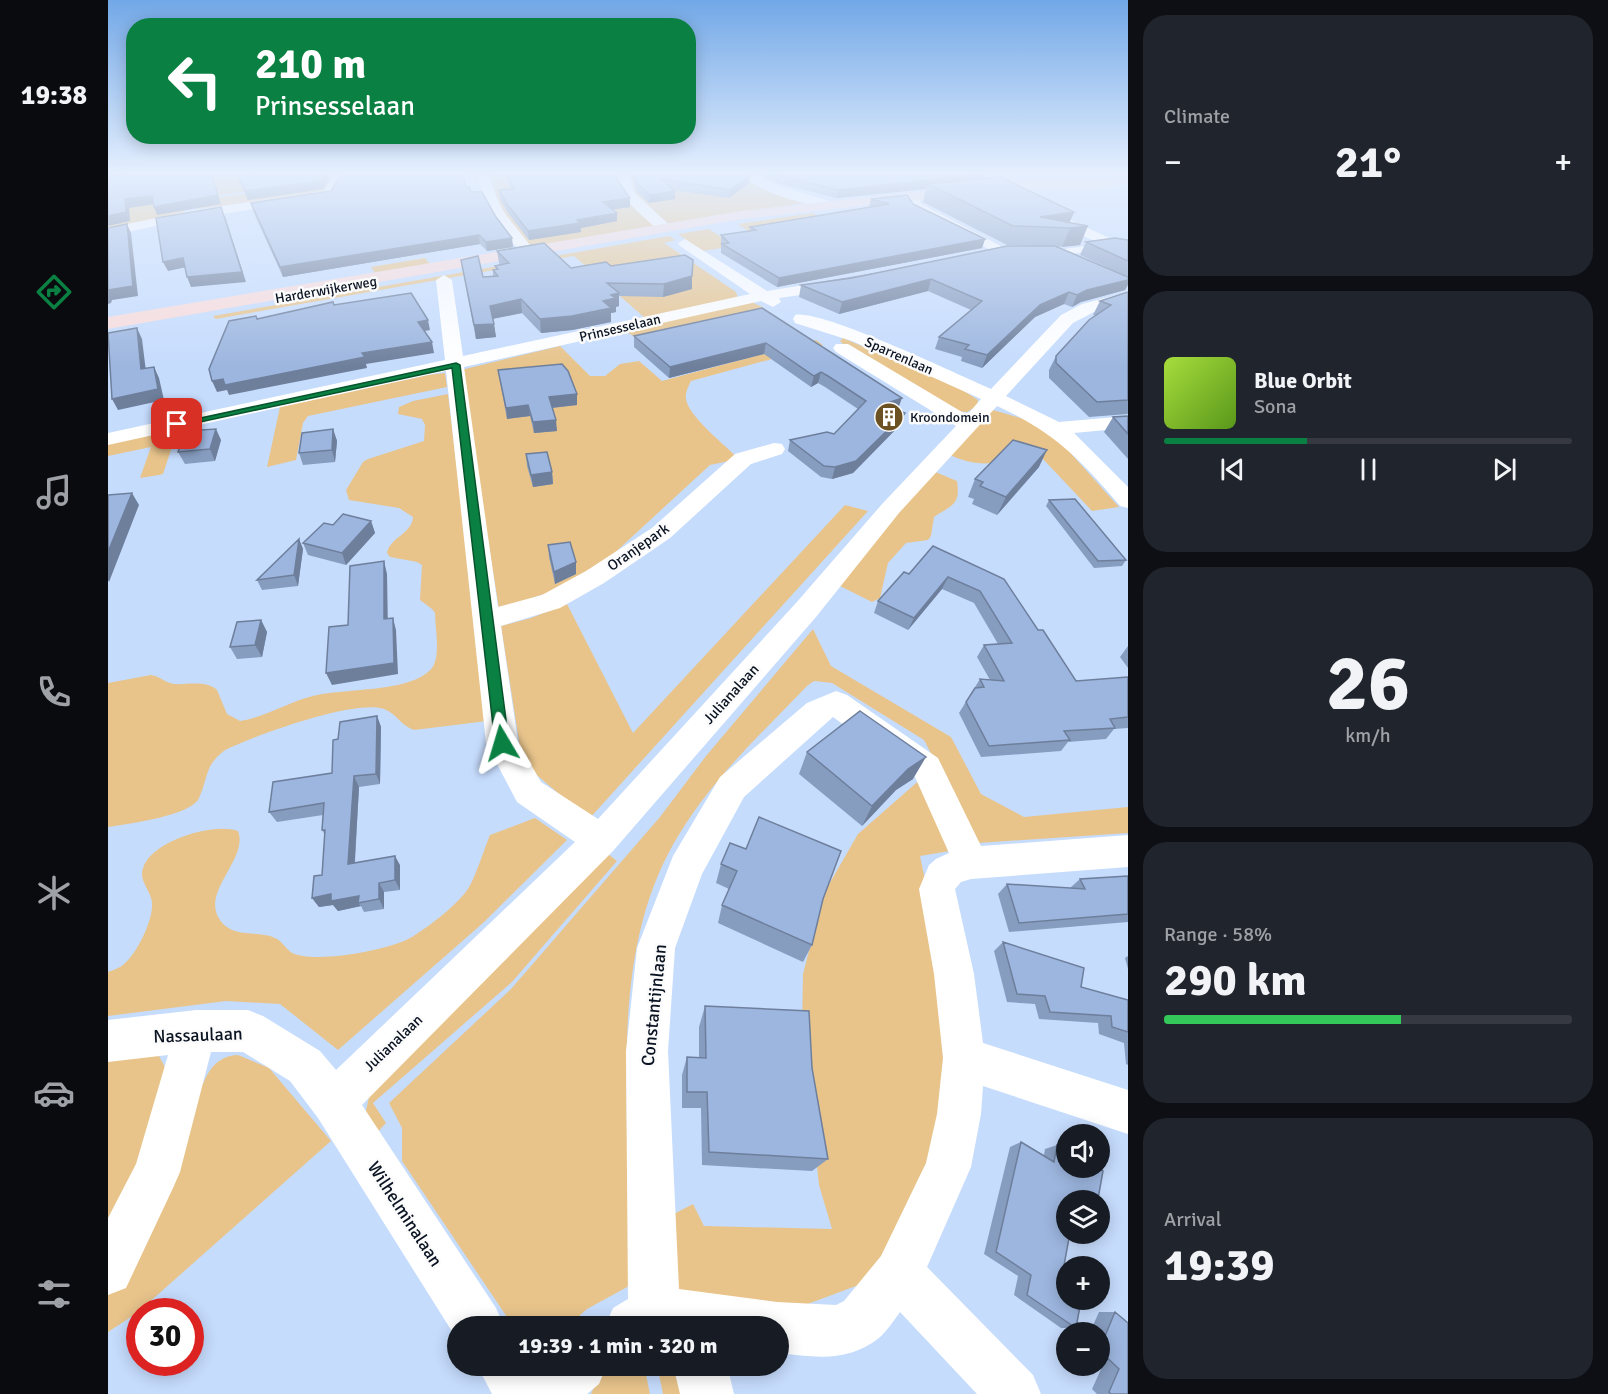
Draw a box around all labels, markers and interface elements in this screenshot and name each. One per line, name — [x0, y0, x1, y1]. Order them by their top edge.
text: 210 m — [255, 39, 366, 90]
icon: left — [156, 42, 234, 120]
text: 19:38 — [21, 79, 87, 112]
text: Prinsesselaan — [255, 90, 415, 123]
text: Climate — [1164, 104, 1230, 129]
text: 21° — [1335, 135, 1401, 190]
text: − — [1164, 142, 1182, 183]
text: + — [1554, 142, 1572, 183]
icon: directions — [33, 271, 75, 313]
street label: Harderwijkerweg — [274, 273, 378, 307]
street label: Prinsesselaan — [578, 310, 662, 346]
street label: Sparrenlaan — [862, 333, 936, 379]
text: Blue Orbit — [1254, 367, 1352, 394]
text: Sona — [1254, 394, 1297, 419]
pin — [151, 398, 202, 449]
building icon: Kroondomein — [873, 401, 905, 433]
icon: arrive — [160, 407, 193, 440]
place label: Kroondomein — [910, 409, 990, 426]
icon: previous — [1216, 453, 1249, 486]
icon: pause — [1352, 453, 1385, 486]
icon: next — [1488, 453, 1521, 486]
icon: music — [33, 471, 75, 513]
street label: Oranjepark — [604, 519, 673, 575]
text: 26 — [1326, 636, 1410, 732]
street label: Julianalaan — [699, 660, 763, 728]
icon: phone — [33, 671, 75, 713]
position arrow — [470, 711, 534, 775]
text: km/h — [1345, 723, 1391, 748]
icon: climate — [33, 872, 75, 914]
text: Range · 58% — [1164, 922, 1272, 947]
street label: Constantijnlaan — [637, 943, 671, 1067]
text: 290 km — [1164, 953, 1307, 1008]
street label: Julianalaan — [360, 1011, 426, 1075]
street label: Nassaulaan — [153, 1022, 243, 1048]
icon: car — [33, 1072, 75, 1114]
map controls — [1056, 1124, 1110, 1376]
button: sound — [1056, 1124, 1110, 1178]
street label: Wilhelminalaan — [363, 1157, 447, 1271]
button: layers — [1056, 1190, 1110, 1244]
text: Arrival — [1164, 1207, 1222, 1232]
text: 19:39 — [1164, 1238, 1274, 1293]
button: + — [1056, 1256, 1110, 1310]
icon: filters — [33, 1273, 75, 1315]
speed limit sign: 30 — [126, 1298, 204, 1376]
button: − — [1056, 1322, 1110, 1376]
text: 19:39 · 1 min · 320 m — [518, 1332, 718, 1359]

